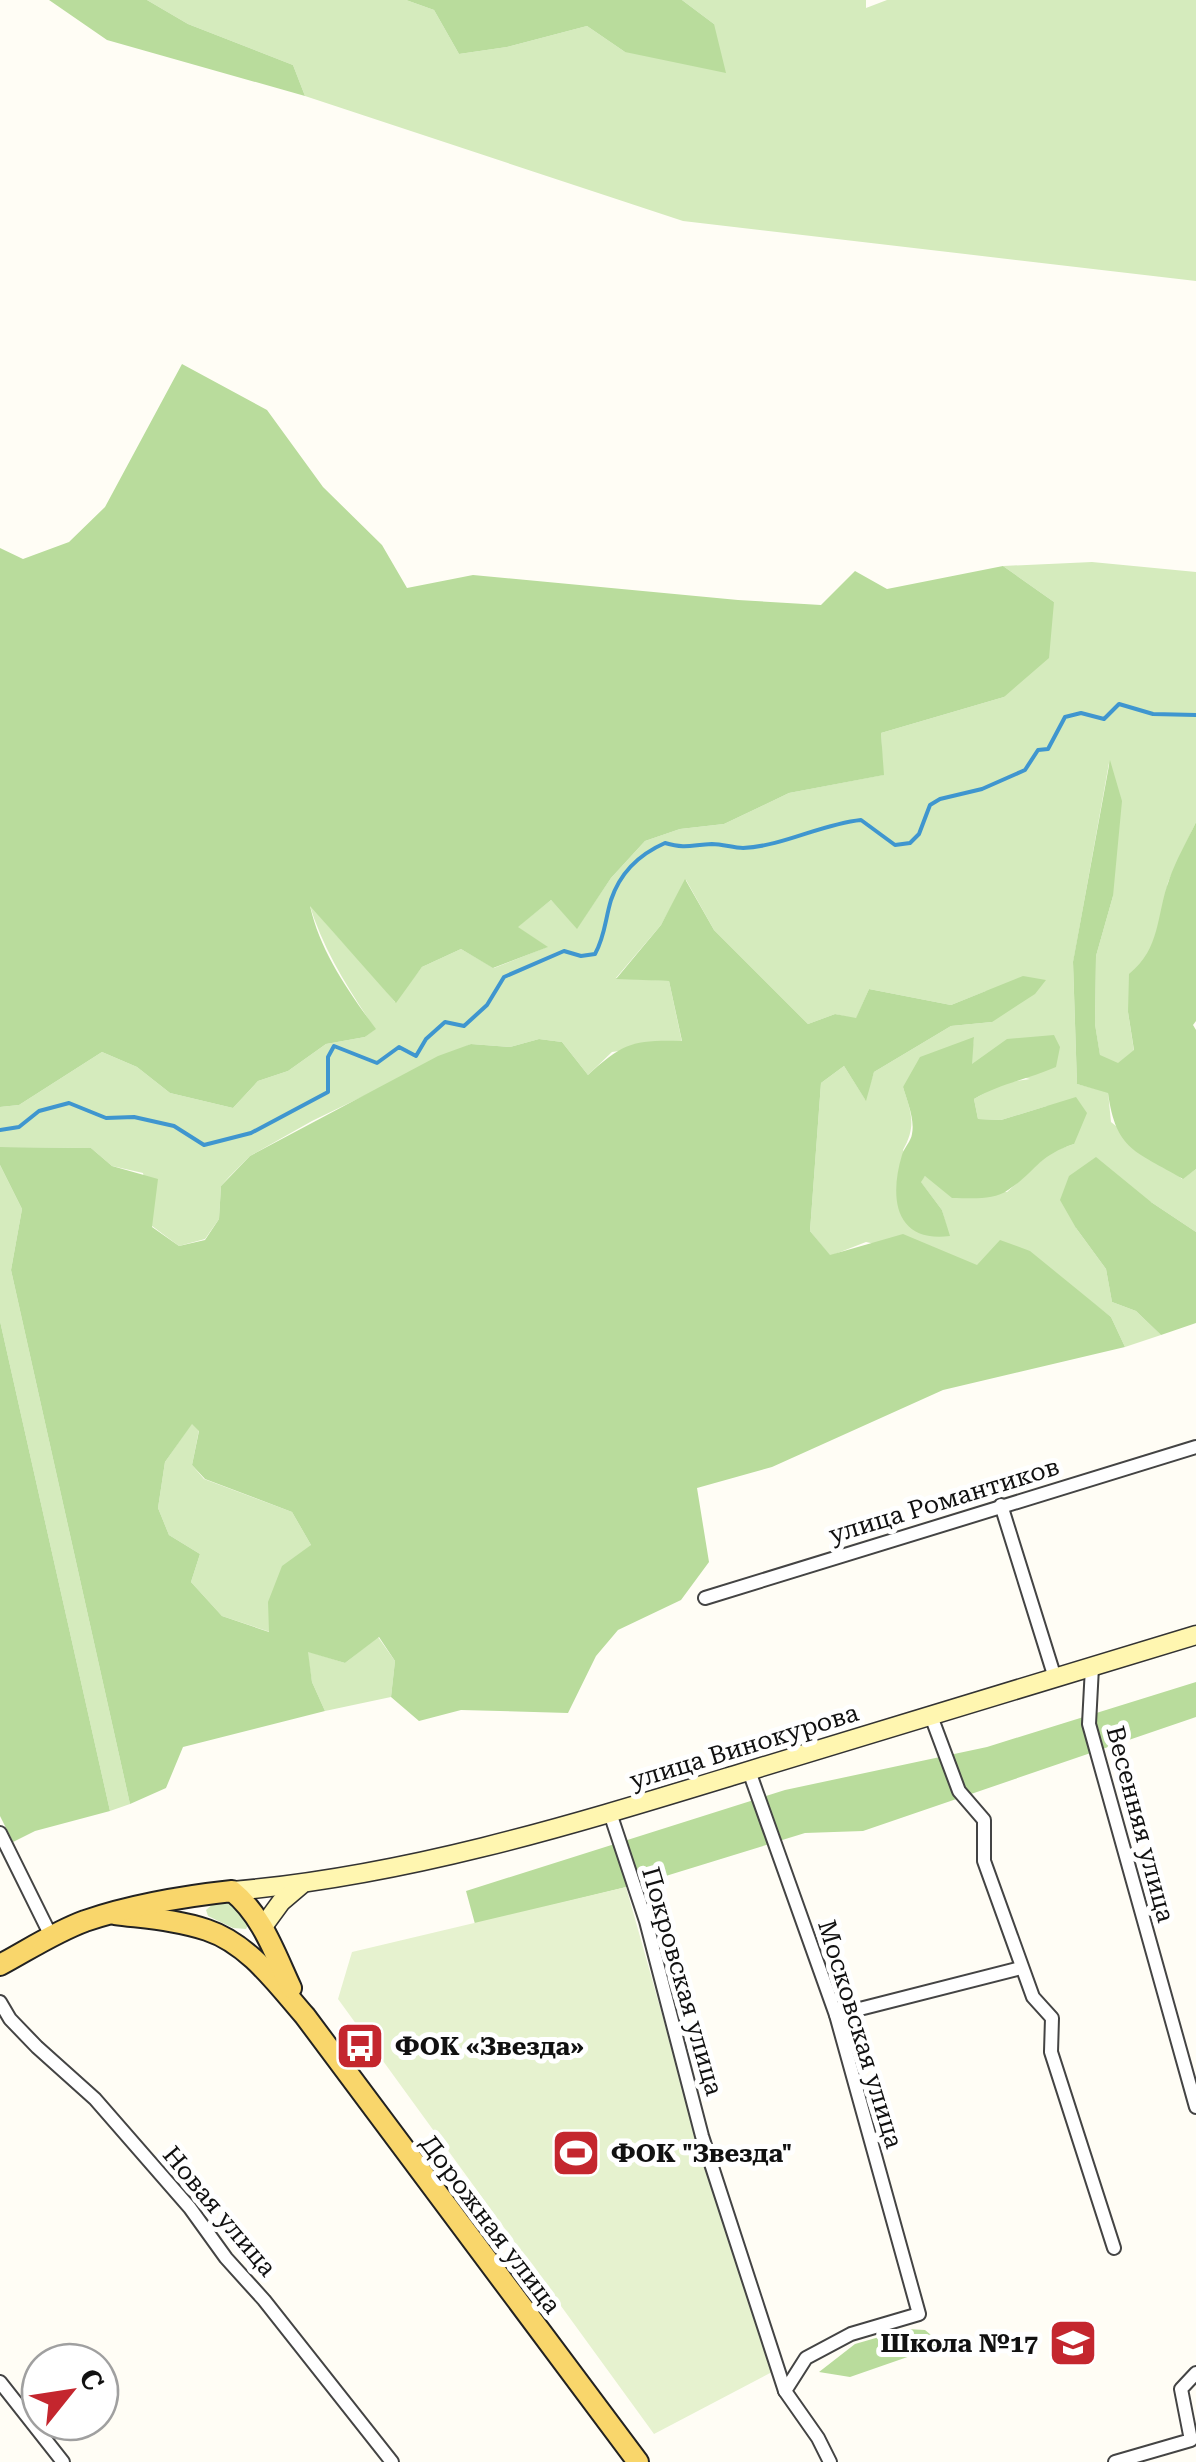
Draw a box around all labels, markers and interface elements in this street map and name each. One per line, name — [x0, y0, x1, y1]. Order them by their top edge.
street label: улица Романтиков — [825, 1452, 1063, 1549]
street label: улица Винокурова — [626, 1698, 862, 1795]
street label: Весенняя улица — [1100, 1723, 1181, 1926]
street label: Покровская улица — [636, 1864, 729, 2099]
street label: Московская улица — [812, 1917, 909, 2152]
bus stop icon: ФОК «Звезда» — [334, 2020, 386, 2072]
place label: ФОК «Звезда» — [395, 2032, 584, 2061]
sports icon: ФОК "Звезда" — [550, 2127, 602, 2179]
street label: Дорожная улица — [414, 2129, 567, 2320]
place label: ФОК "Звезда" — [611, 2139, 792, 2168]
street label: Новая улица — [157, 2141, 283, 2282]
school or university icon: Школа №17 — [1047, 2317, 1099, 2369]
place label: Школа №17 — [881, 2329, 1038, 2358]
north arrow — [20, 2342, 120, 2442]
text: С — [72, 2363, 110, 2396]

